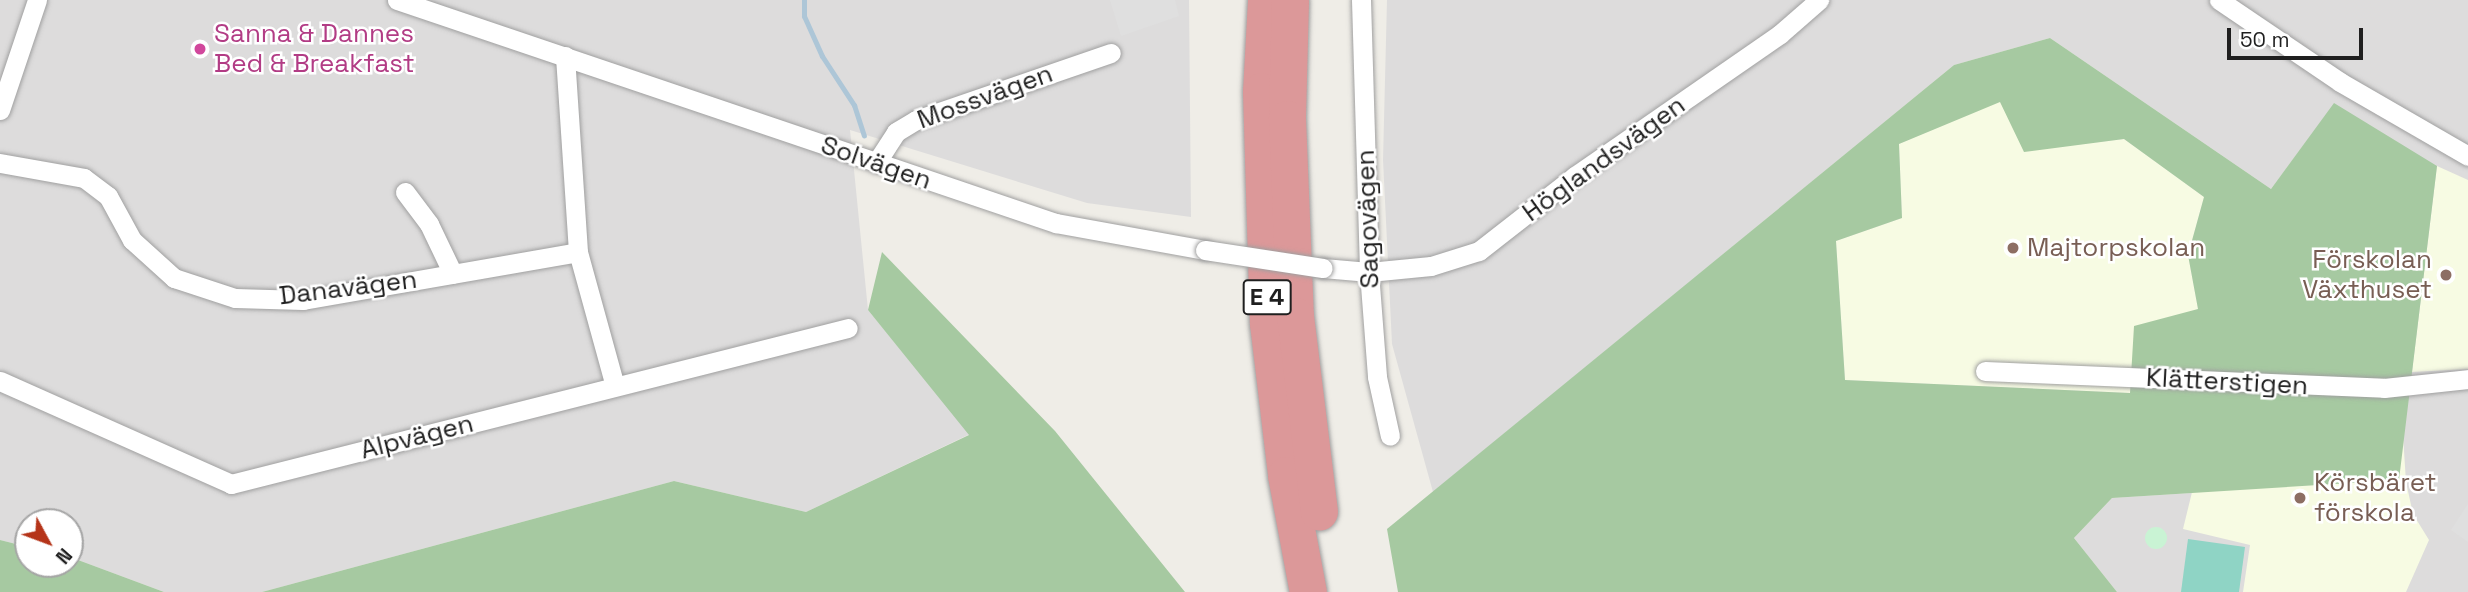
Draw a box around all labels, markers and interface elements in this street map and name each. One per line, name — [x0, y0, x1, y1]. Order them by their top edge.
scale bar — [2230, 14, 2366, 58]
place label: Sanna & Dannes Bed & Breakfast — [214, 18, 415, 80]
text: 50 m — [2240, 26, 2290, 53]
marker: Sanna & Dannes Bed & Breakfast — [192, 41, 208, 57]
street label: Mossvägen — [913, 58, 1057, 136]
street label: Höglandsvägen — [1517, 90, 1691, 228]
street label: Solvägen — [817, 130, 935, 196]
street label: Sagovägen — [1350, 149, 1386, 289]
place label: Majtorpskolan — [2027, 232, 2205, 264]
marker: Majtorpskolan — [2005, 240, 2021, 256]
place label: Förskolan Växthuset — [2302, 244, 2432, 306]
street label: Danavägen — [277, 264, 419, 312]
marker: Förskolan Växthuset — [2438, 267, 2454, 283]
road number: E 4 — [1242, 276, 1292, 318]
street label: Klätterstigen — [2145, 362, 2309, 402]
street label: Alpvägen — [357, 408, 477, 466]
place label: Körsbäret förskola — [2314, 467, 2437, 528]
marker: Körsbäret förskola — [2292, 490, 2308, 506]
north arrow — [14, 508, 84, 578]
text: N — [50, 543, 77, 569]

